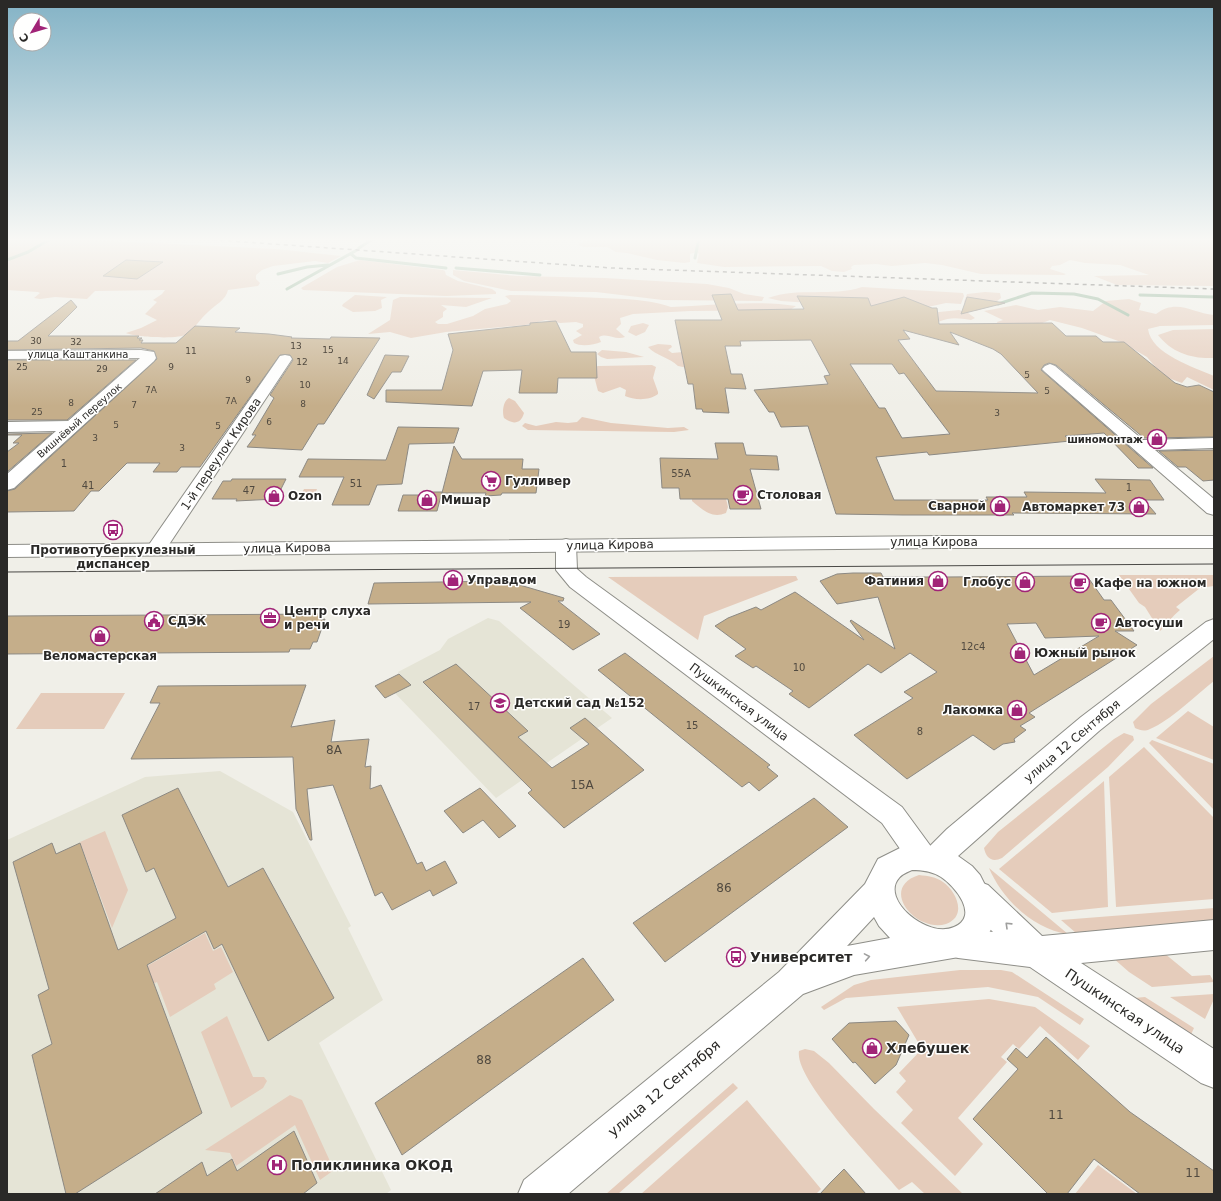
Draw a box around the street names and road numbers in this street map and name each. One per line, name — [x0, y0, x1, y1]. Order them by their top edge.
street label: улица Каштанкина — [28, 349, 129, 360]
street label: Вишнёвый переулок — [35, 381, 124, 460]
street label: 1-й переулок Кирова — [178, 395, 264, 513]
street label: улица Кирова — [890, 535, 978, 549]
street label: улица Кирова — [566, 537, 654, 553]
street label: улица Кирова — [243, 540, 331, 556]
street label: Пушкинская улица — [687, 660, 791, 744]
street label: улица 12 Сентября — [1021, 697, 1123, 785]
street label: Пушкинская улица — [1062, 965, 1188, 1057]
street label: улица 12 Сентября — [605, 1036, 723, 1140]

